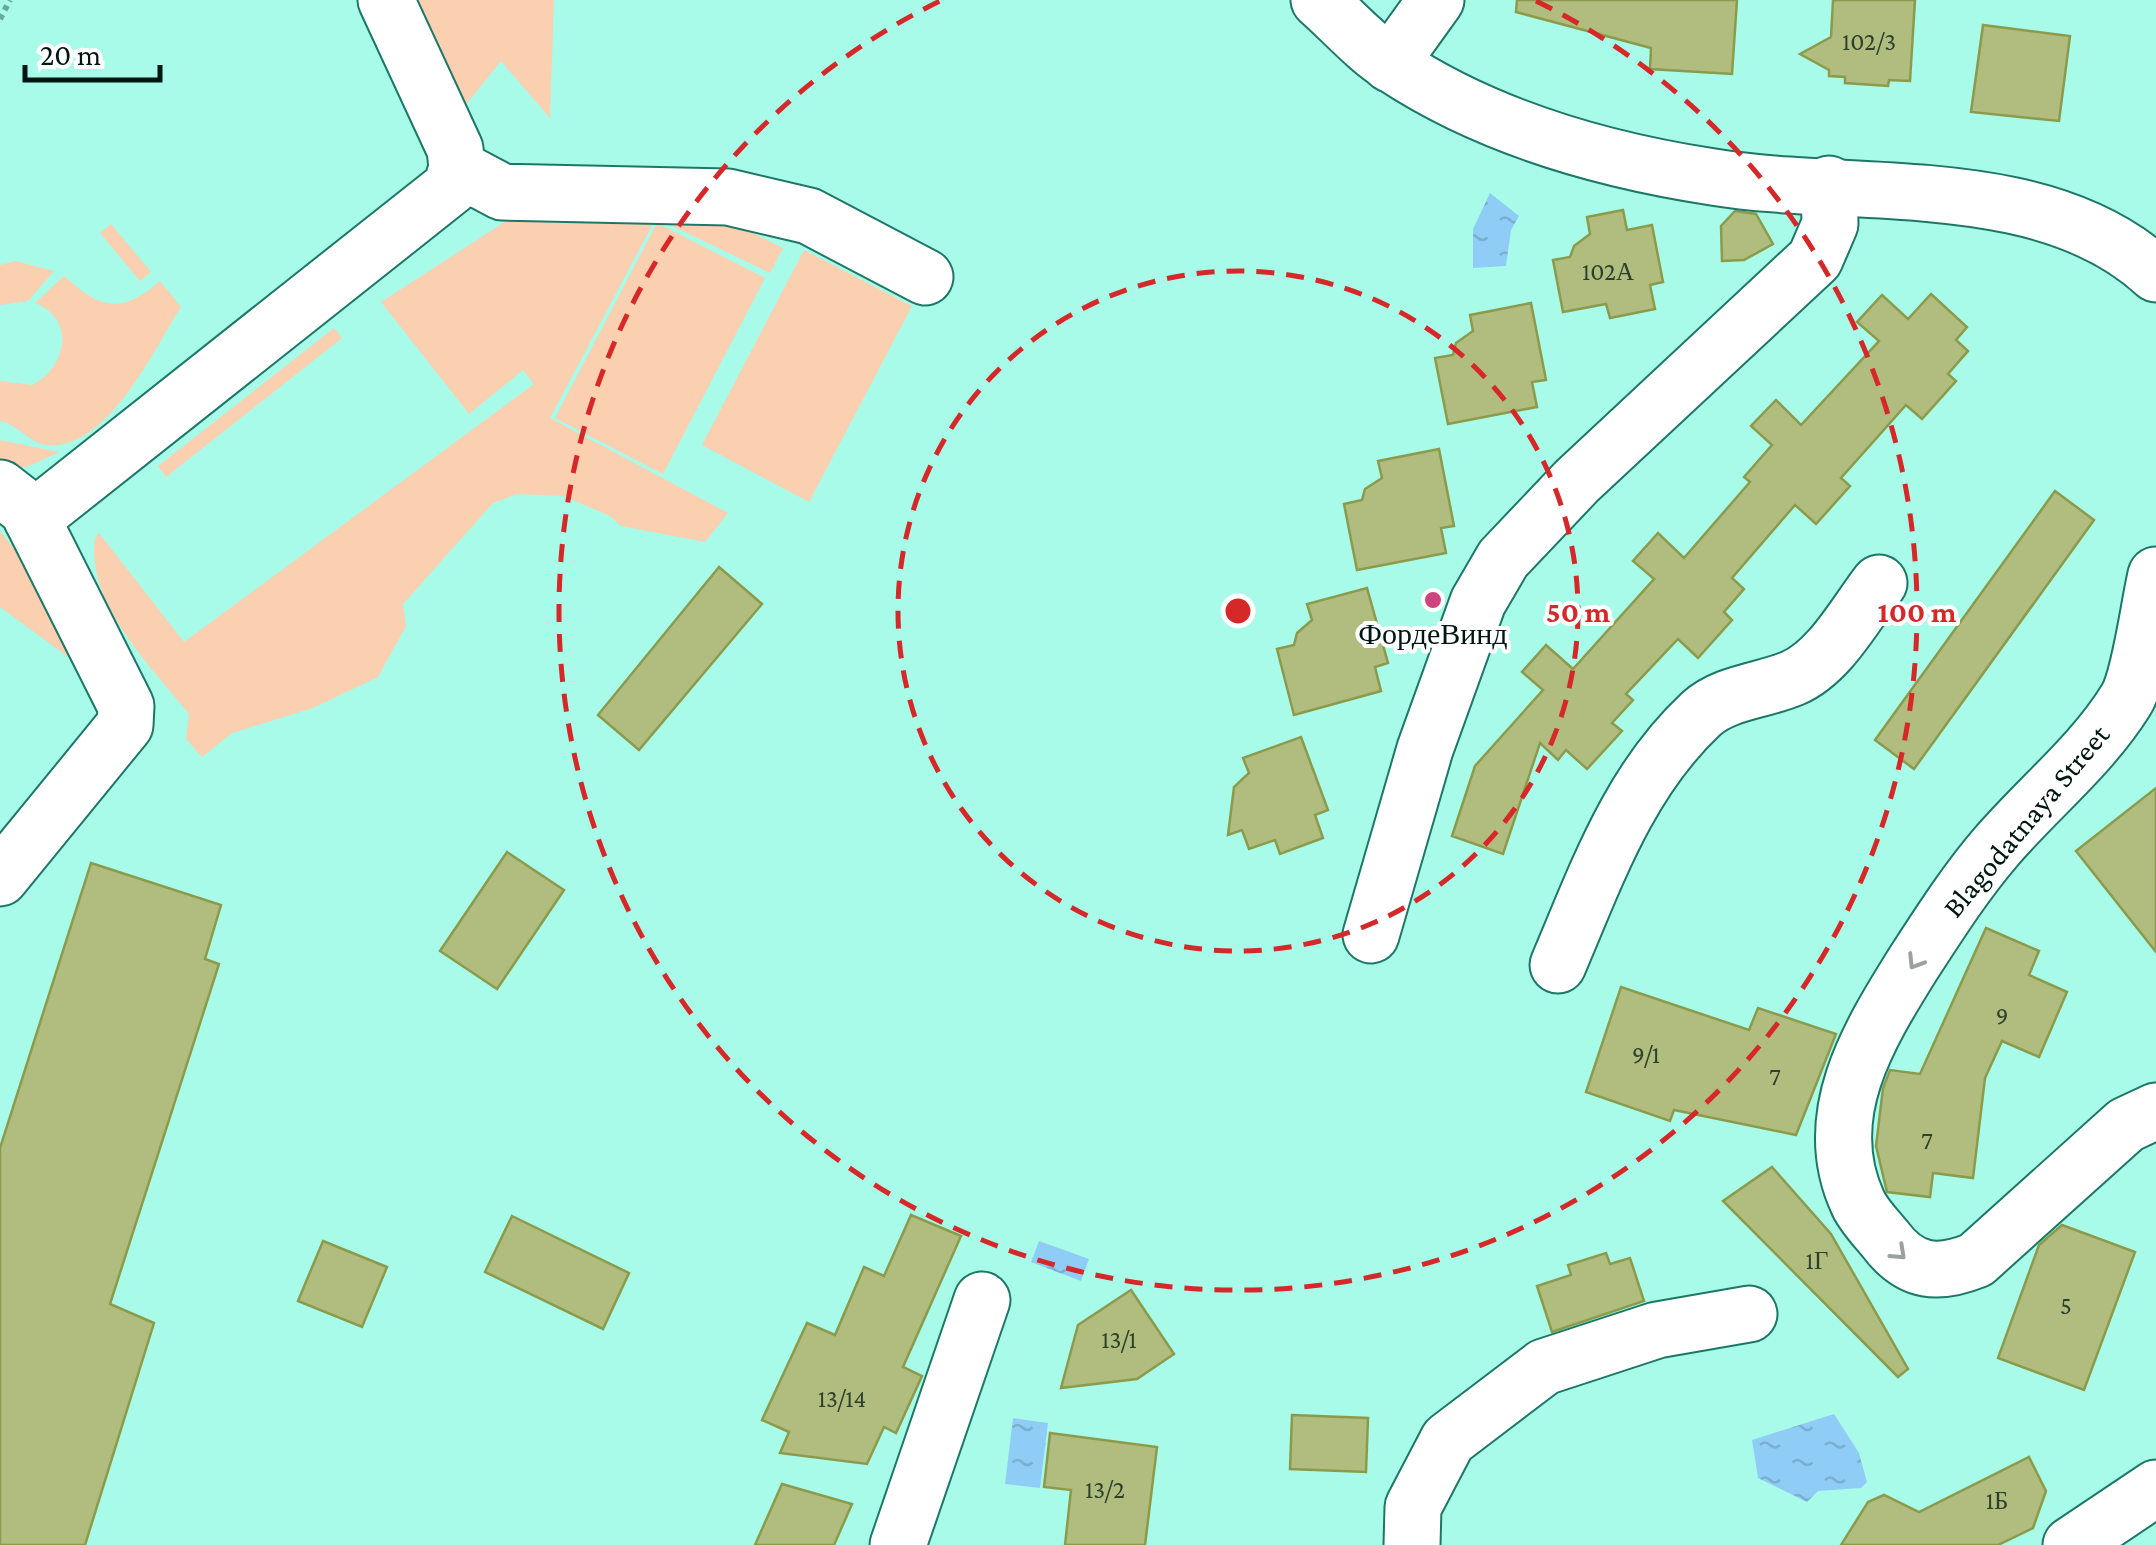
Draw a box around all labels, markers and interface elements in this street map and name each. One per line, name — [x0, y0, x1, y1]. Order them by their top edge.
scale bar — [25, 20, 160, 82]
house number: 102/3 — [1842, 28, 1896, 55]
text: 20 m — [40, 38, 101, 71]
house number: 102А — [1582, 258, 1634, 285]
marker: ФордеВинд — [1422, 589, 1444, 611]
centre of rings — [1220, 593, 1256, 629]
text: 50 m — [1546, 595, 1611, 628]
text: 100 m — [1878, 595, 1957, 628]
place label: ФордеВинд — [1358, 617, 1508, 650]
street label: Blagodatnaya Street — [1936, 717, 2117, 924]
one-way arrow — [1908, 952, 1927, 970]
house number: 9 — [1996, 1002, 2008, 1029]
house number: 9/1 — [1632, 1041, 1660, 1068]
house number: 7 — [1769, 1063, 1781, 1090]
house number: 7 — [1921, 1127, 1933, 1154]
one-way arrow — [1887, 1241, 1905, 1259]
house number: 1Г — [1806, 1247, 1828, 1274]
house number: 5 — [2060, 1292, 2072, 1319]
house number: 13/1 — [1101, 1326, 1137, 1353]
house number: 13/14 — [818, 1385, 866, 1412]
house number: 13/2 — [1085, 1476, 1125, 1503]
house number: 1Б — [1986, 1487, 2008, 1514]

